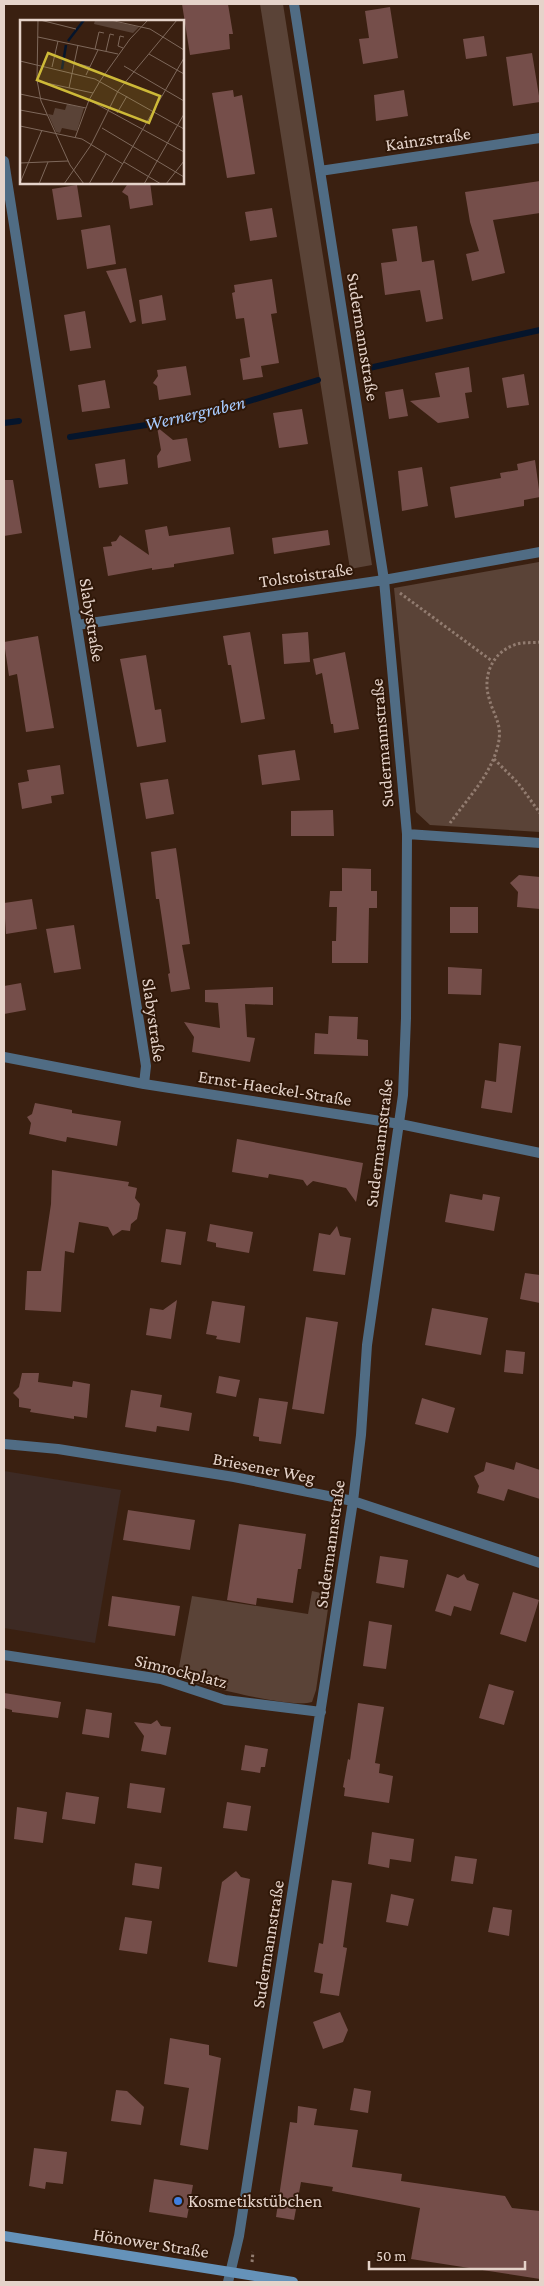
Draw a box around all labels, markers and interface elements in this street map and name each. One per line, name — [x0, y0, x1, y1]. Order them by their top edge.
inset map — [20, 20, 184, 184]
street label: Kainzstraße — [384, 123, 472, 155]
street label: Sudermannstraße — [343, 272, 383, 402]
water label: Wernergraben — [143, 391, 247, 435]
street label: Tolstoistraße — [258, 559, 354, 591]
street label: Slabystraße — [76, 577, 108, 663]
street label: Sudermannstraße — [366, 678, 398, 808]
street label: Slabystraße — [138, 977, 170, 1063]
street label: Ernst-Haeckel-Straße — [197, 1066, 353, 1110]
street label: Sudermannstraße — [361, 1078, 397, 1208]
street label: Briesener Weg — [211, 1448, 317, 1488]
street label: Sudermannstraße — [311, 1479, 349, 1609]
street label: Simrockplatz — [133, 1650, 230, 1692]
street label: Sudermannstraße — [248, 1879, 288, 2009]
place label: Kosmetikstübchen — [188, 2191, 322, 2211]
marker: Kosmetikstübchen — [172, 2195, 184, 2207]
street label: Hönower Straße — [92, 2224, 210, 2262]
scale bar — [369, 2238, 525, 2270]
text: 50 m — [376, 2248, 406, 2264]

